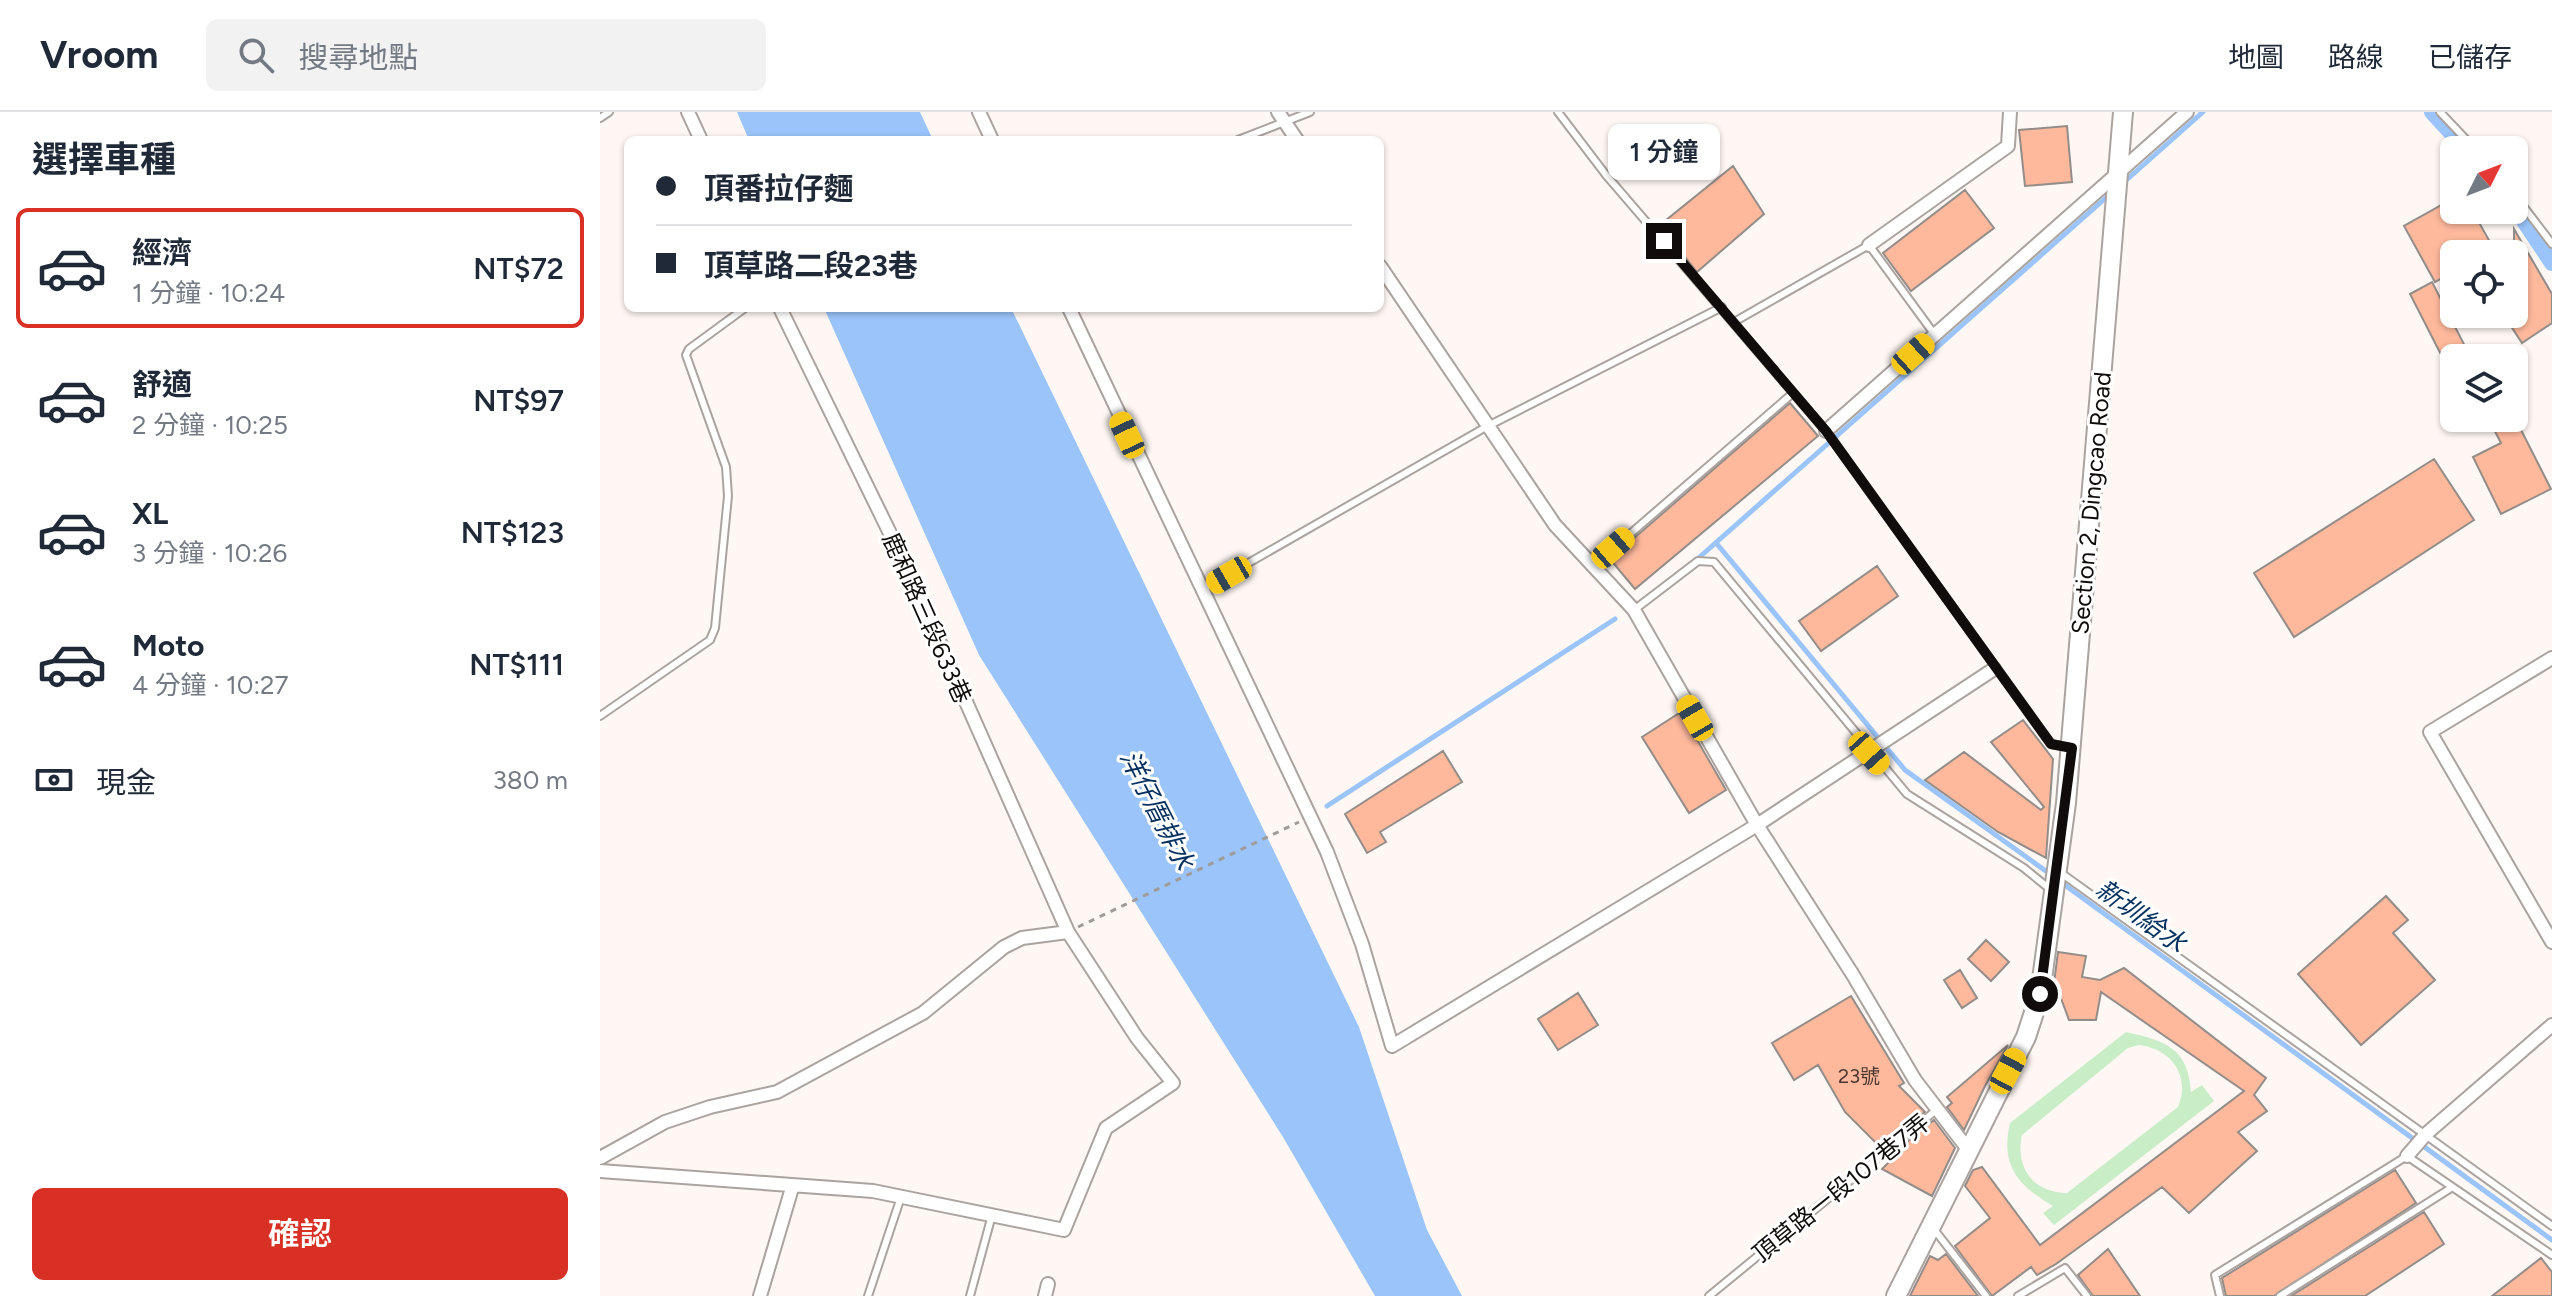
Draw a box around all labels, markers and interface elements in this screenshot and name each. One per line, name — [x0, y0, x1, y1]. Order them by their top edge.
search box — [206, 19, 766, 91]
text: Vroom — [40, 32, 158, 78]
icon: search — [234, 33, 278, 77]
text: 搜尋地點 — [298, 39, 418, 76]
text: 地圖 — [2228, 40, 2284, 74]
text: 路線 — [2328, 40, 2384, 74]
text: 已儲存 — [2428, 40, 2512, 74]
callout: 1 分鐘 — [1608, 125, 1720, 181]
text: 1 分鐘 — [1629, 136, 1699, 168]
north arrow — [2440, 136, 2528, 224]
map controls — [2440, 136, 2528, 432]
text: 選擇車種 — [32, 138, 176, 181]
text: 頂番拉仔麵 — [704, 170, 854, 207]
route end — [1646, 223, 1682, 259]
icon: car — [36, 232, 108, 304]
text: 經濟 — [132, 234, 192, 271]
button: locate — [2440, 240, 2528, 328]
text: 頂草路二段23巷 — [704, 247, 918, 284]
text: NT$72 — [473, 250, 564, 287]
text: 1 分鐘 · 10:24 — [132, 277, 285, 309]
car — [1887, 329, 1939, 379]
button: layers — [2440, 344, 2528, 432]
icon: car — [36, 364, 108, 436]
text: 舒適 — [132, 366, 192, 403]
street label: Section 2, Dingcao Road — [2065, 371, 2117, 635]
text: NT$97 — [473, 382, 564, 419]
car — [1106, 408, 1148, 462]
text: 2 分鐘 · 10:25 — [132, 409, 288, 441]
text: XL — [132, 495, 168, 532]
icon: car — [36, 496, 108, 568]
text: NT$123 — [461, 514, 564, 551]
car — [1587, 523, 1639, 573]
street label: 鹿和路三段633巷 — [876, 528, 978, 708]
text: 3 分鐘 · 10:26 — [132, 537, 287, 569]
car — [1202, 553, 1256, 597]
text: Moto — [132, 627, 204, 664]
icon: car — [36, 628, 108, 700]
text: NT$111 — [469, 646, 564, 683]
text: 4 分鐘 · 10:27 — [132, 669, 289, 701]
car — [1673, 691, 1717, 745]
car — [1844, 727, 1894, 779]
water label: 洋仔厝排水 — [1113, 745, 1201, 876]
icon: cash — [32, 758, 76, 802]
text: 現金 — [96, 764, 156, 801]
text: 380 m — [493, 764, 568, 796]
water label: 新圳給水 — [2090, 872, 2193, 960]
route start — [2022, 976, 2058, 1012]
car — [1986, 1044, 2030, 1098]
house number: 23號 — [1838, 1064, 1880, 1088]
street label: 頂草路一段107巷7弄 — [1747, 1108, 1935, 1268]
button: 確認 — [32, 1188, 568, 1280]

